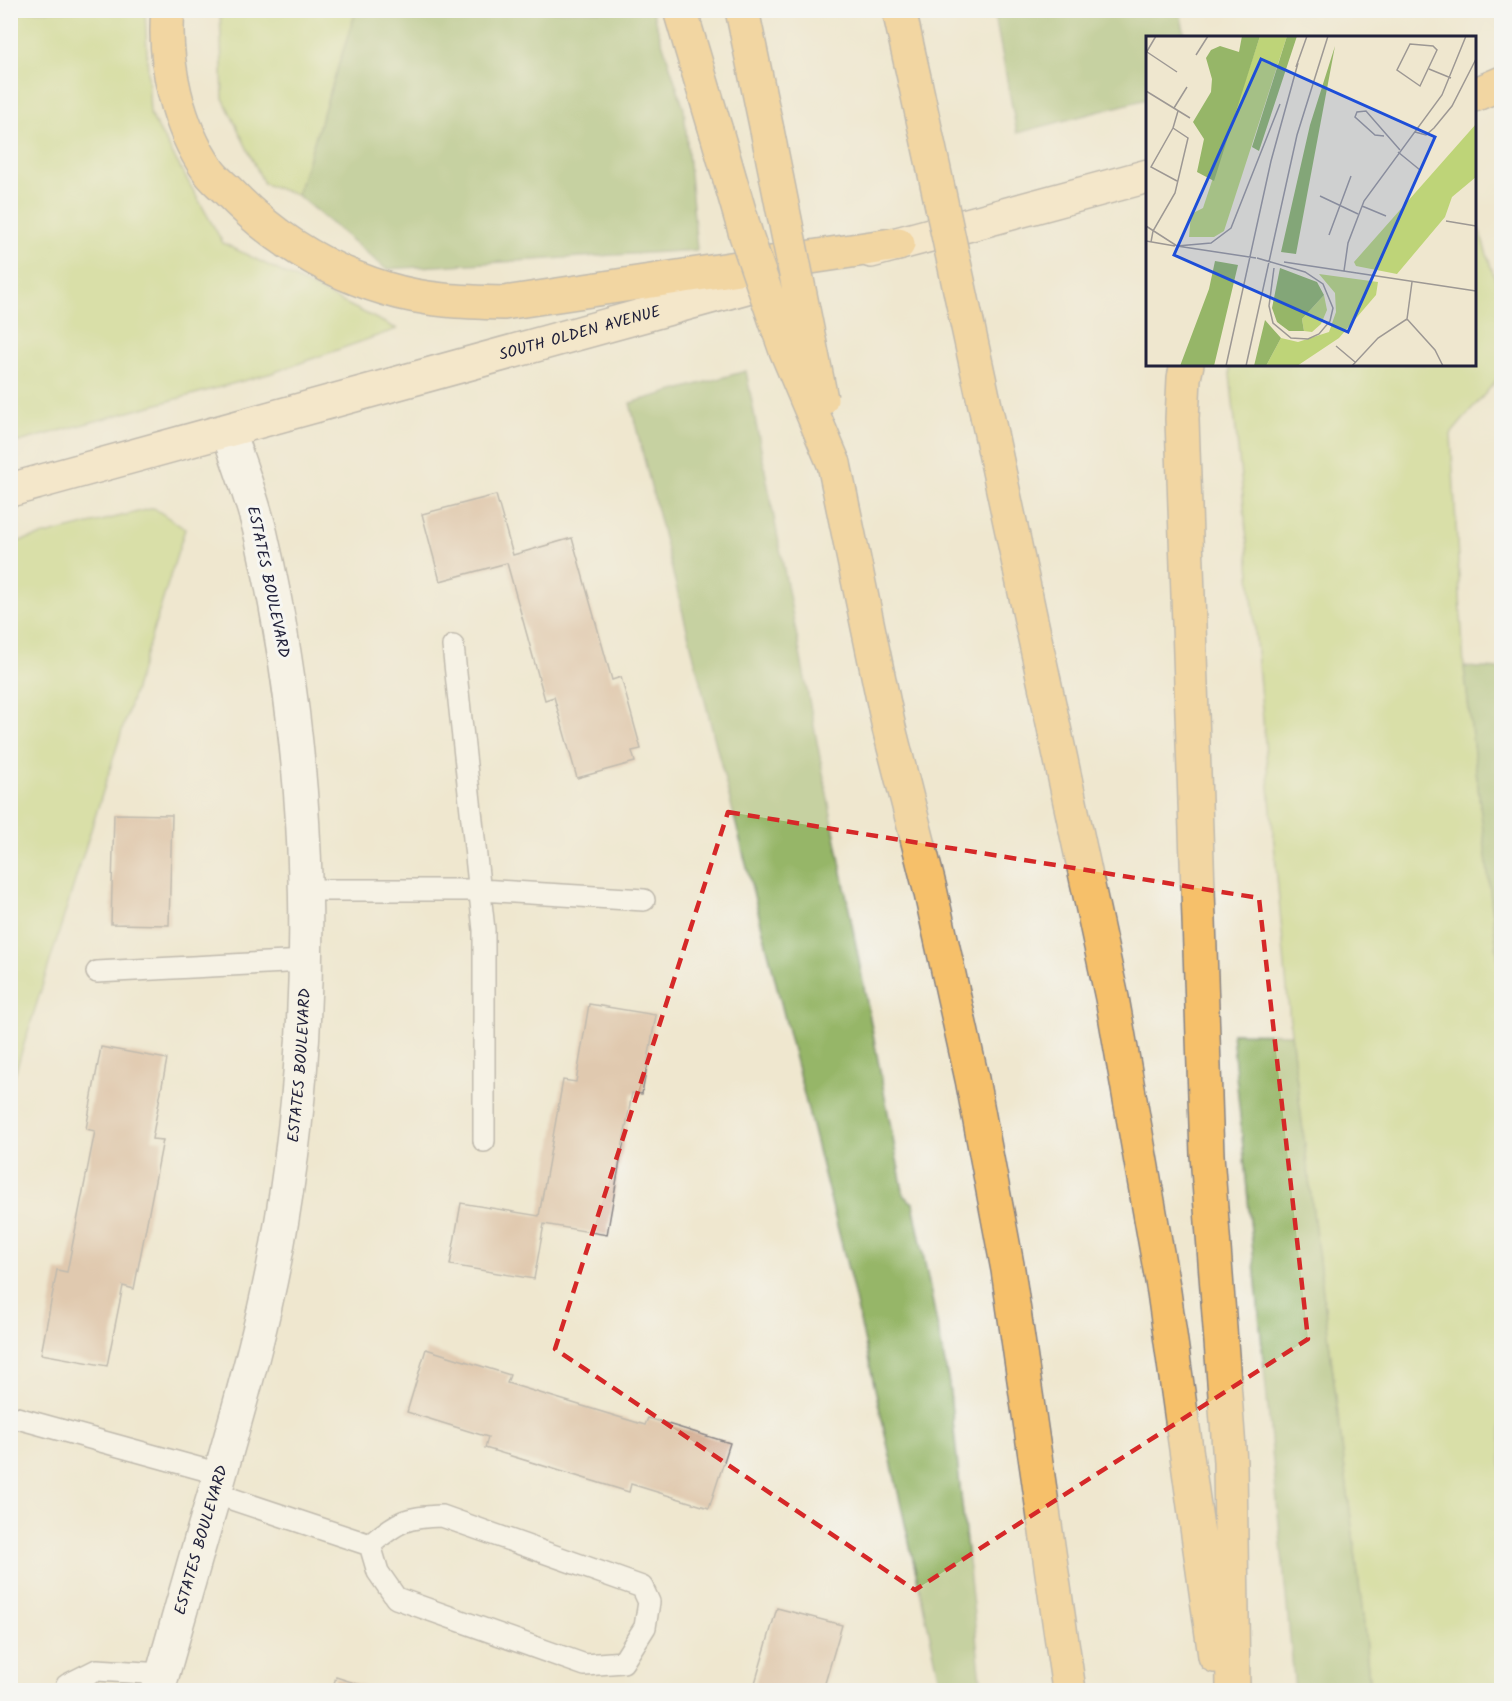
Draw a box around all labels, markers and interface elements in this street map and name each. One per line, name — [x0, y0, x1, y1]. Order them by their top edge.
inset map — [1146, 36, 1476, 366]
street label: SOUTH OLDEN AVENUE — [496, 299, 664, 367]
street label: ESTATES BOULEVARD — [240, 504, 296, 660]
street label: ESTATES BOULEVARD — [281, 988, 317, 1144]
street label: ESTATES BOULEVARD — [167, 1462, 234, 1618]

